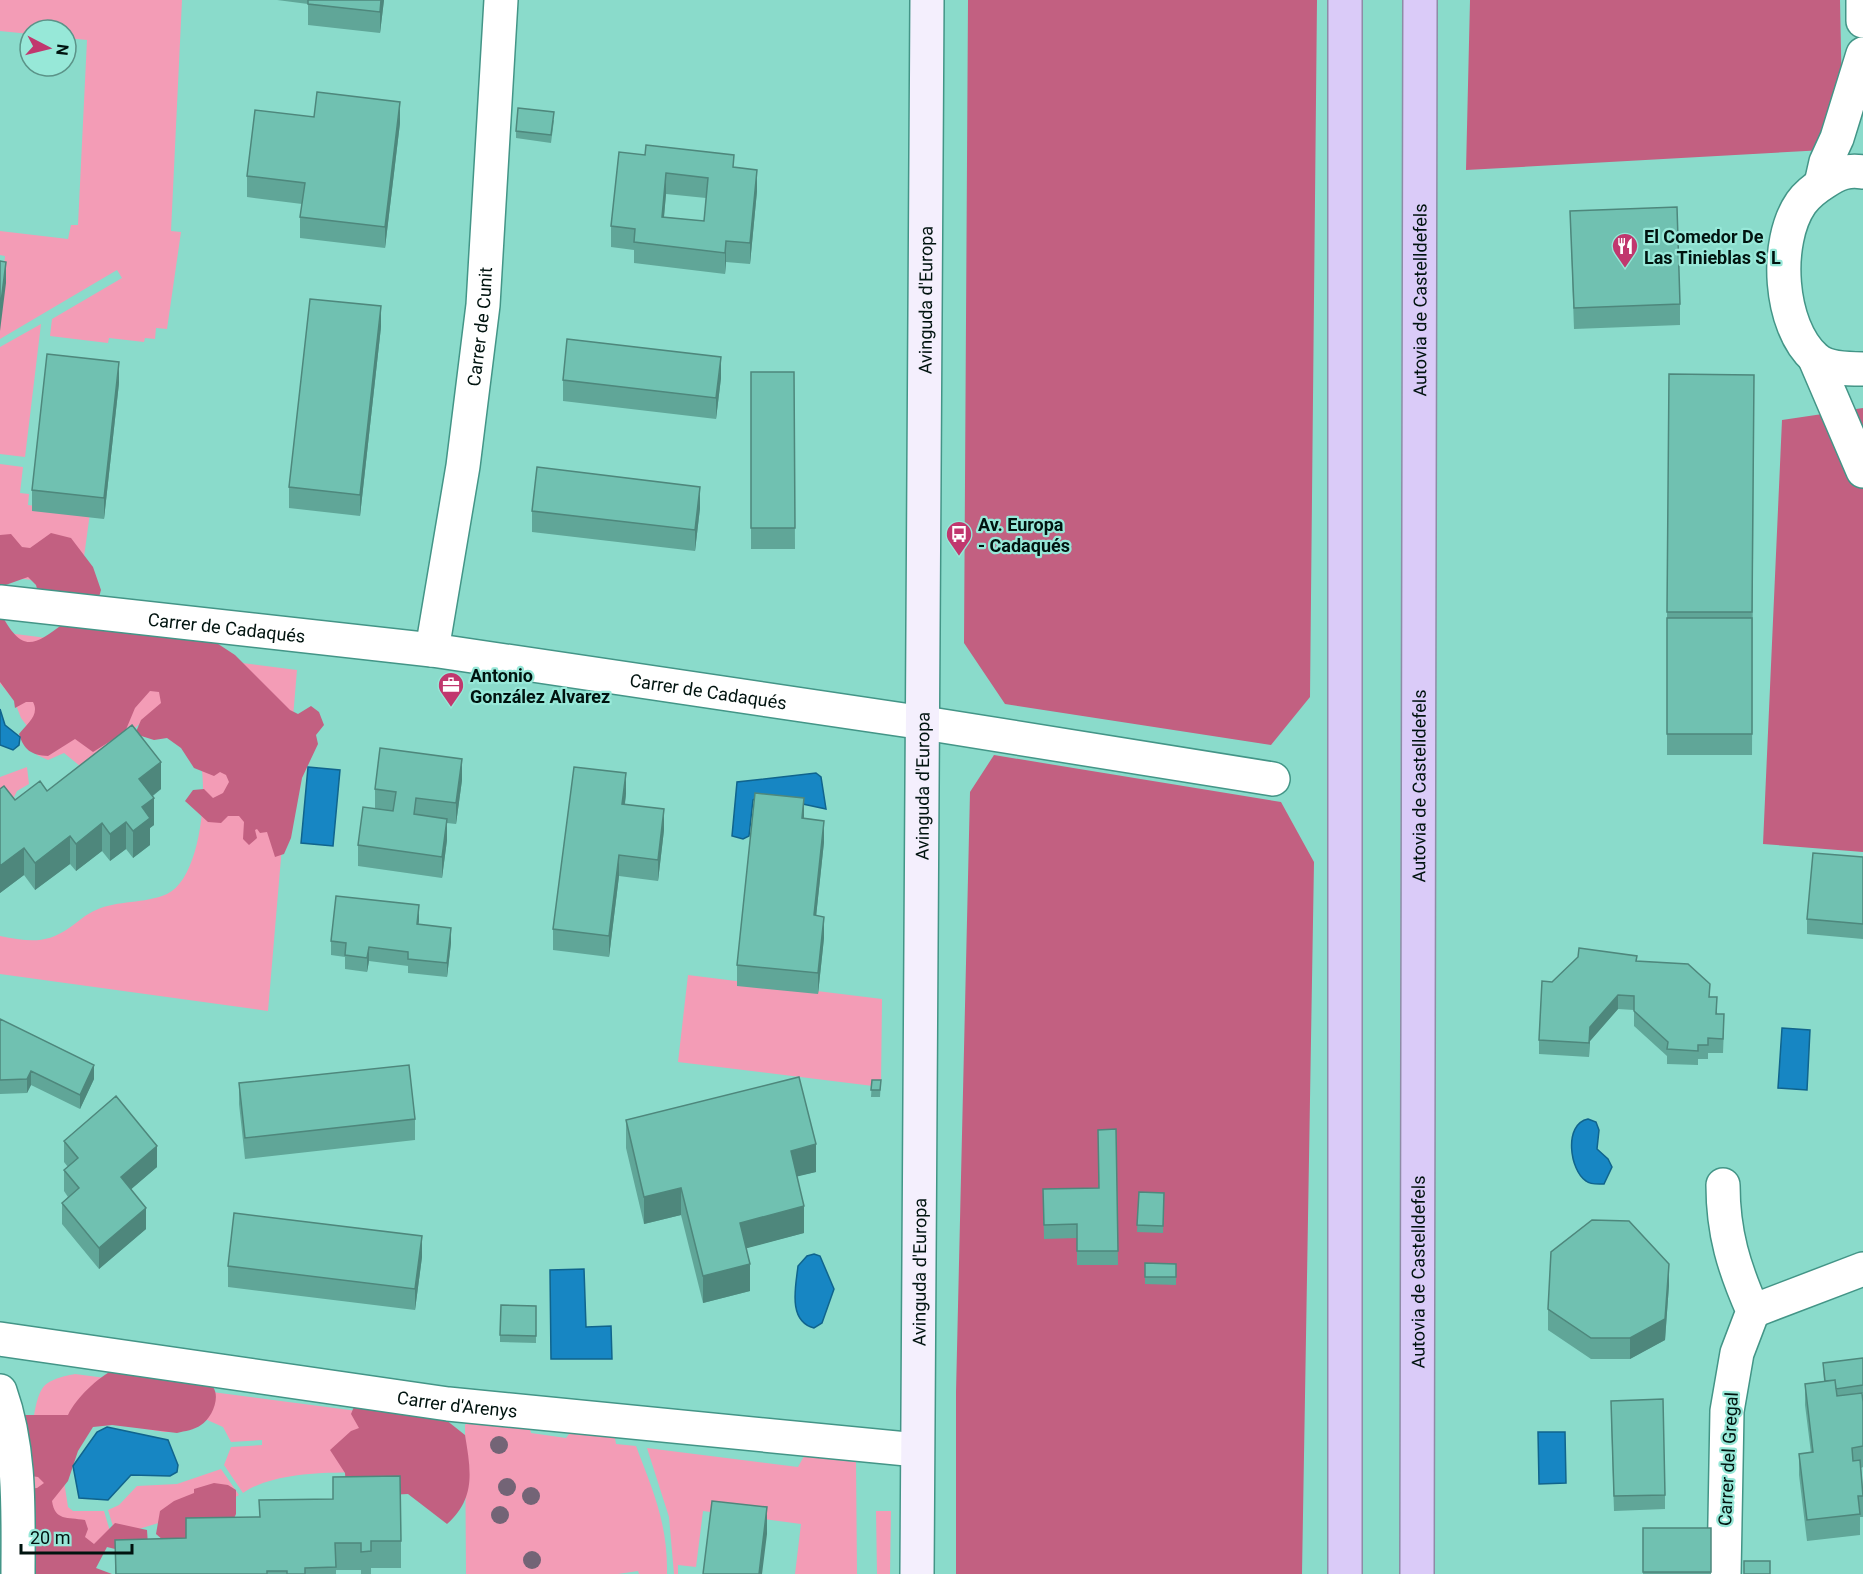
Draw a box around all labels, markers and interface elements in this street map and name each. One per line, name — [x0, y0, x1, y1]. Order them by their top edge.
north arrow — [18, 18, 78, 78]
text: N — [52, 43, 73, 57]
street label: Autovia de Castelldefels — [1409, 203, 1430, 397]
street label: Avinguda d'Europa — [914, 226, 936, 374]
place label: El Comedor De Las Tinieblas S L — [1644, 226, 1781, 268]
restaurant icon: El Comedor De Las Tinieblas S L — [1610, 231, 1640, 269]
street label: Carrer de Cunit — [463, 266, 496, 387]
place label: Av. Europa - Cadaqués — [978, 514, 1070, 556]
bus stop icon: Av. Europa - Cadaqués — [944, 519, 974, 557]
street label: Carrer de Cadaqués — [147, 608, 306, 646]
place label: Antonio González Alvarez — [470, 665, 610, 707]
street label: Carrer de Cadaqués — [628, 669, 788, 713]
office icon: Antonio González Alvarez — [436, 670, 466, 708]
street label: Autovia de Castelldefels — [1408, 689, 1429, 883]
street label: Avinguda d'Europa — [911, 712, 933, 860]
street label: Autovia de Castelldefels — [1407, 1175, 1428, 1369]
street label: Avinguda d'Europa — [908, 1198, 930, 1346]
street label: Carrer d'Arenys — [396, 1386, 518, 1421]
street label: Carrer del Gregal — [1714, 1391, 1742, 1527]
scale bar — [21, 1517, 132, 1555]
text: 20 m — [30, 1527, 70, 1548]

